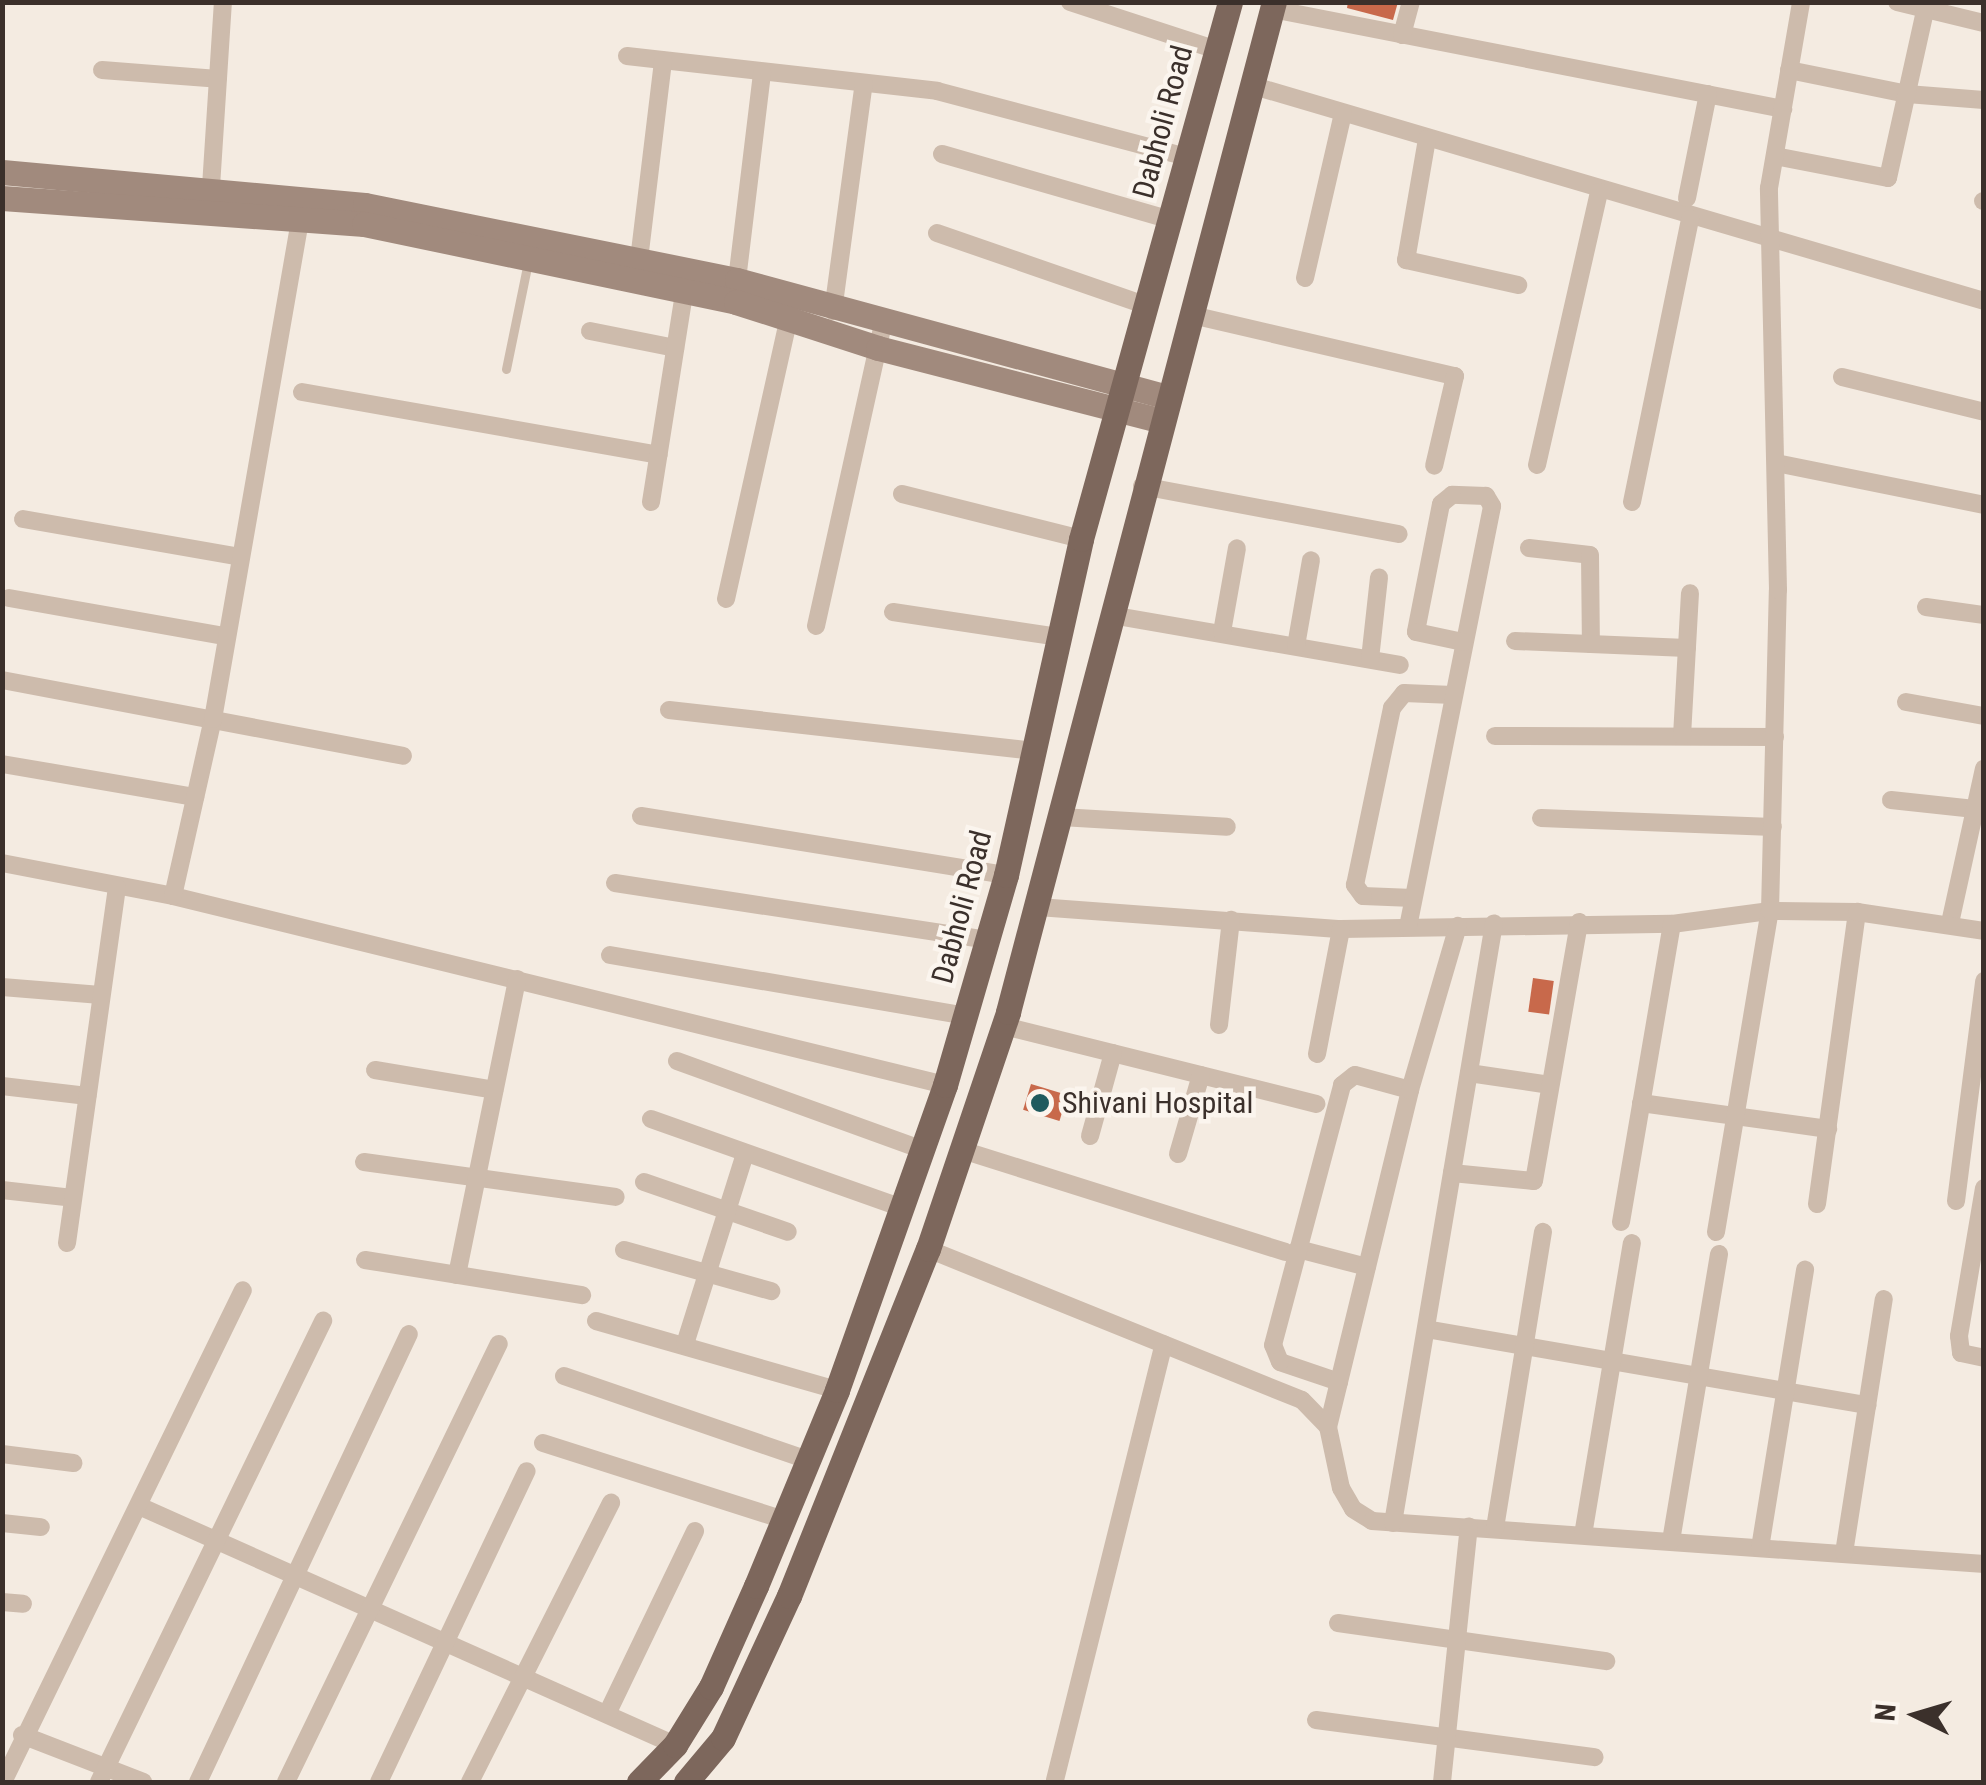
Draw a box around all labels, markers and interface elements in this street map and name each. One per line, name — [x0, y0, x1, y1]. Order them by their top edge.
street label: Dabholi Road — [1125, 42, 1201, 202]
street label: Dabholi Road — [924, 827, 1000, 987]
place label: Shivani Hospital — [1062, 1085, 1253, 1121]
marker: Shivani Hospital — [1027, 1090, 1053, 1116]
north arrow — [1866, 1665, 1966, 1765]
text: N — [1868, 1702, 1903, 1722]

